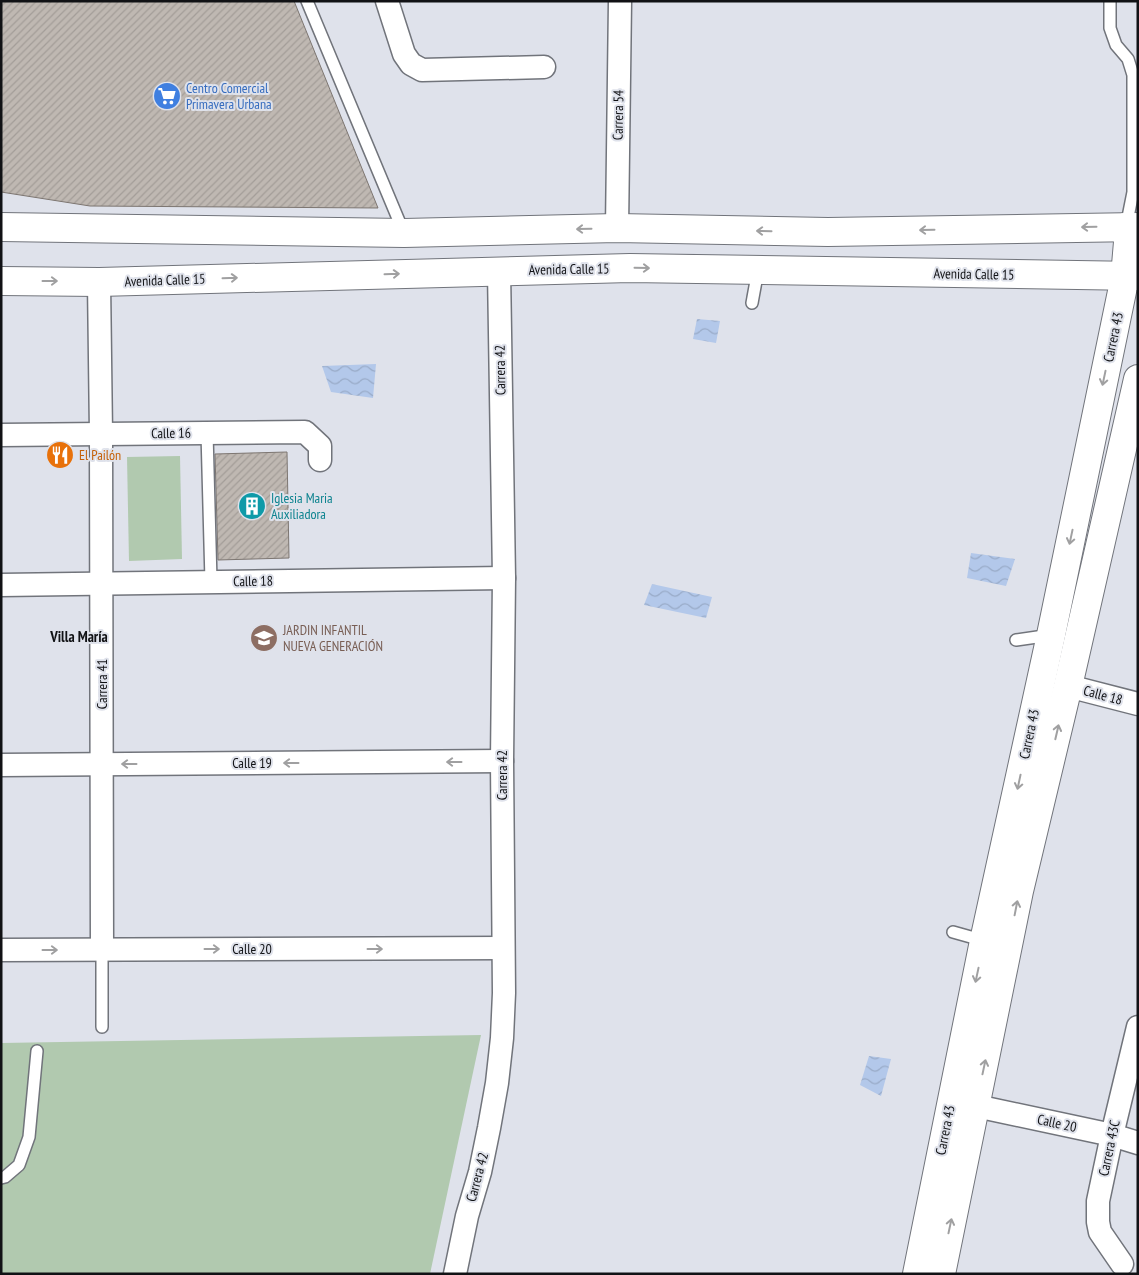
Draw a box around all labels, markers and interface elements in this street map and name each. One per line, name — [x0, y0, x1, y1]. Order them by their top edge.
place label: Centro Comercial Primavera Urbana — [186, 79, 272, 113]
supermarket icon: Centro Comercial Primavera Urbana — [152, 81, 182, 111]
street label: Carrera 54 — [609, 89, 627, 140]
one-way arrow — [1081, 223, 1097, 232]
one-way arrow — [576, 224, 592, 234]
one-way arrow — [919, 225, 935, 235]
one-way arrow — [756, 226, 772, 235]
street label: Avenida Calle 15 — [528, 259, 610, 279]
one-way arrow — [634, 263, 650, 273]
street label: Avenida Calle 15 — [933, 264, 1015, 284]
one-way arrow — [384, 269, 400, 278]
street label: Avenida Calle 15 — [124, 270, 206, 290]
one-way arrow — [222, 273, 238, 283]
one-way arrow — [42, 276, 58, 286]
street label: Carrera 43 — [1099, 311, 1127, 363]
street label: Carrera 42 — [491, 345, 509, 395]
one-way arrow — [1099, 370, 1108, 386]
street label: Calle 16 — [151, 424, 191, 442]
restaurant icon: El Pailón — [45, 440, 75, 470]
place label: El Pailón — [79, 446, 121, 464]
place label: Iglesia Maria Auxiliadora — [271, 489, 333, 523]
building icon: Iglesia Maria Auxiliadora — [237, 491, 267, 521]
one-way arrow — [1066, 529, 1075, 545]
street label: Calle 18 — [233, 572, 273, 590]
place label: JARDIN INFANTIL NUEVA GENERACIÓN — [282, 621, 383, 655]
school or university icon: JARDIN INFANTIL NUEVA GENERACIÓN — [249, 623, 279, 653]
district label: Villa María — [49, 627, 108, 646]
street label: Carrera 41 — [93, 659, 111, 709]
street label: Calle 18 — [1081, 681, 1125, 709]
street label: Carrera 43 — [1015, 708, 1043, 760]
one-way arrow — [1053, 725, 1062, 741]
street label: Carrera 42 — [493, 750, 511, 800]
street label: Calle 19 — [232, 754, 272, 772]
one-way arrow — [446, 757, 462, 767]
one-way arrow — [283, 758, 300, 768]
one-way arrow — [121, 759, 137, 769]
one-way arrow — [1014, 773, 1023, 789]
one-way arrow — [1012, 900, 1021, 916]
street label: Calle 20 — [232, 940, 272, 958]
one-way arrow — [204, 944, 220, 954]
one-way arrow — [366, 944, 383, 954]
one-way arrow — [42, 945, 58, 955]
one-way arrow — [972, 966, 981, 982]
one-way arrow — [979, 1059, 989, 1075]
street label: Carrera 43 — [931, 1104, 959, 1156]
street label: Calle 20 — [1036, 1110, 1078, 1136]
street label: Carrera 43C — [1094, 1118, 1124, 1178]
street label: Carrera 42 — [462, 1150, 492, 1204]
one-way arrow — [946, 1218, 956, 1234]

